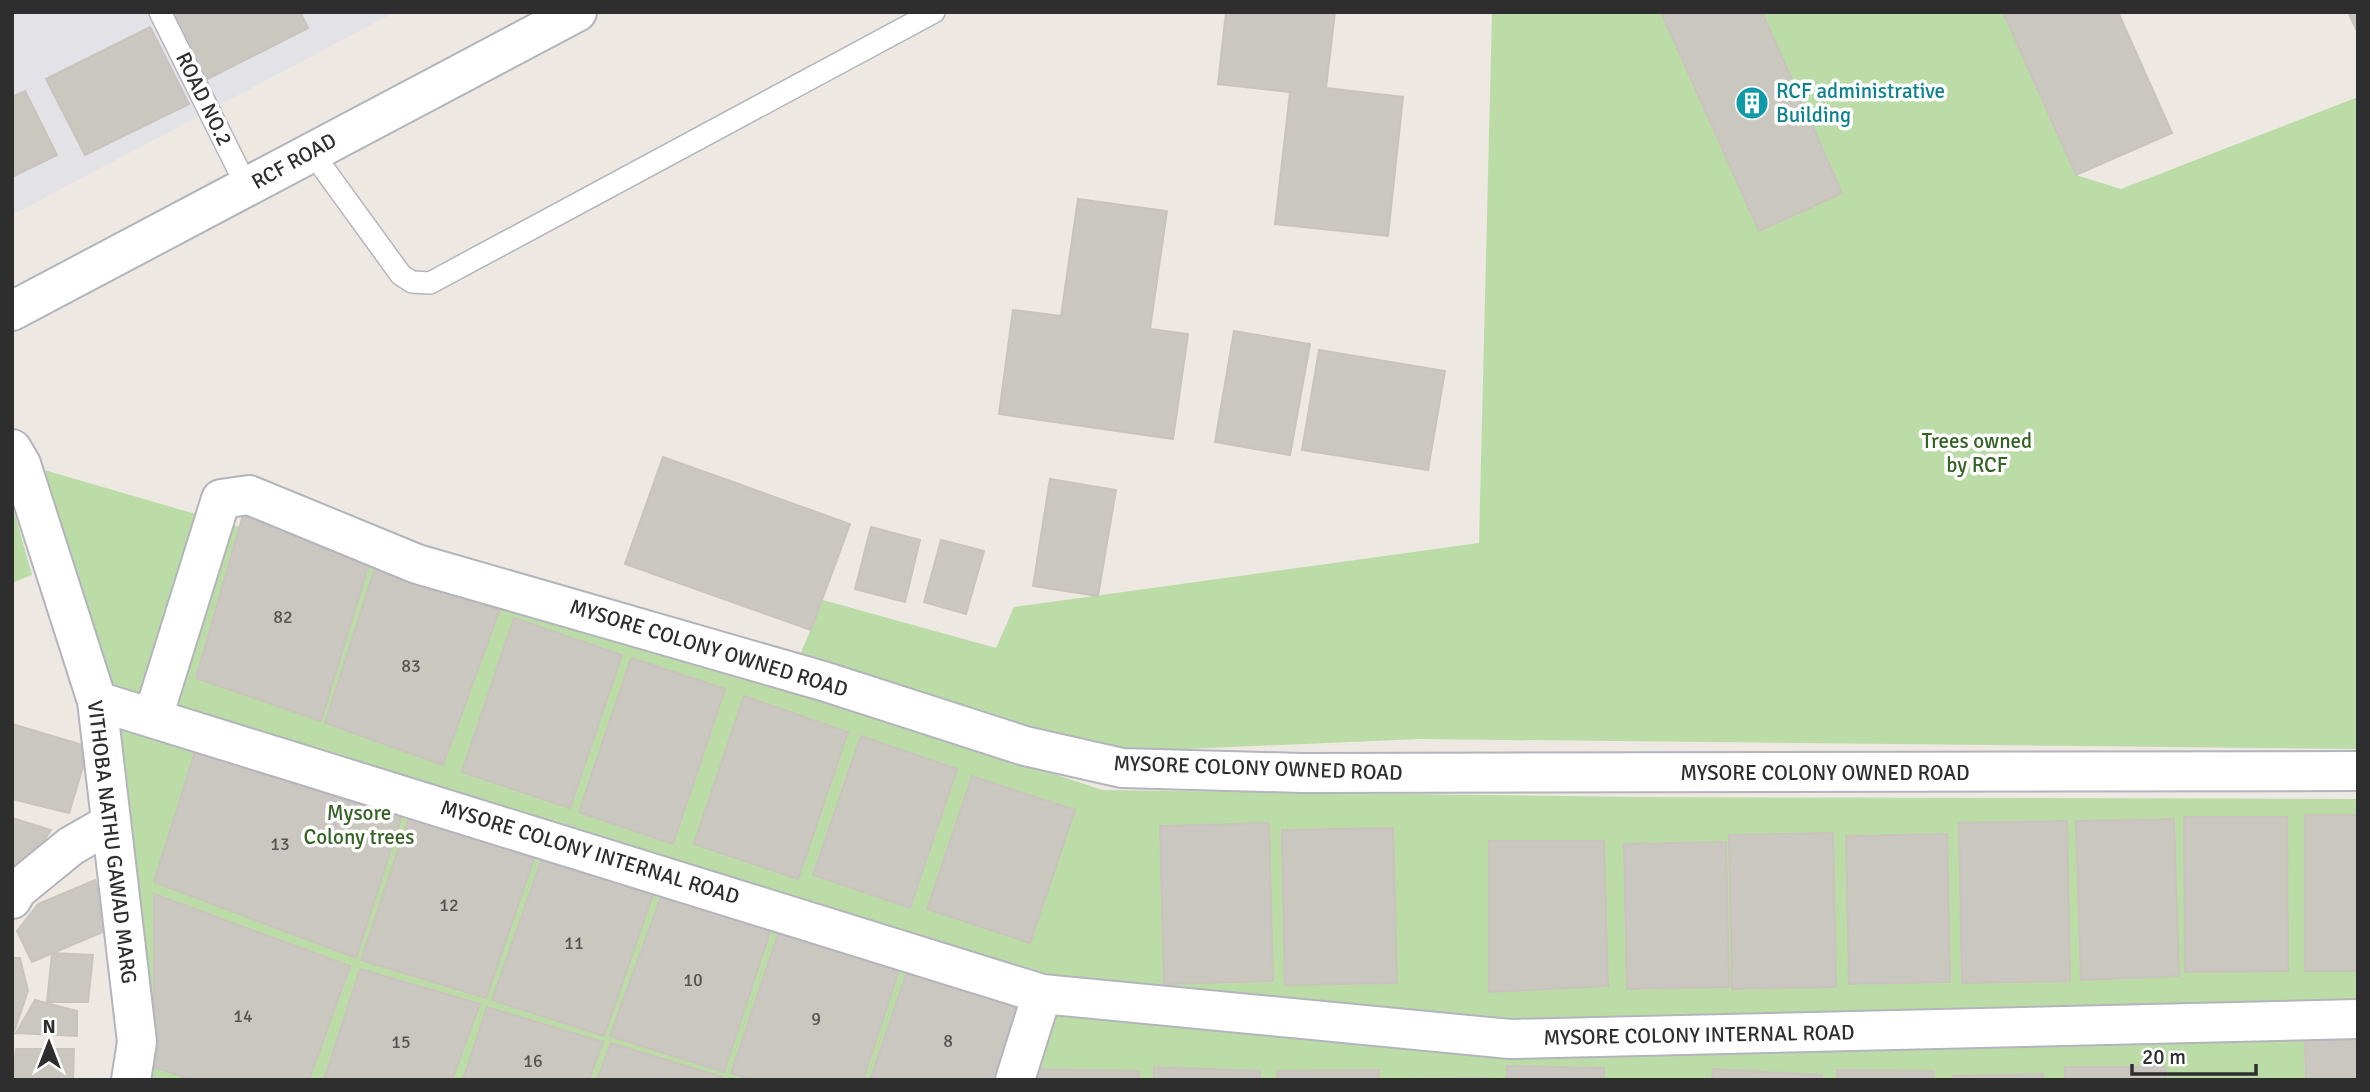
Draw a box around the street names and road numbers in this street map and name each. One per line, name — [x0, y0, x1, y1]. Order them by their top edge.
street label: ROAD NO.2 — [170, 48, 238, 150]
street label: RCF ROAD — [247, 127, 341, 195]
street label: MYSORE COLONY OWNED ROAD — [567, 593, 851, 703]
street label: VITHOBA NATHU GAWAD MARG — [82, 699, 142, 985]
street label: MYSORE COLONY OWNED ROAD — [1113, 750, 1403, 786]
street label: MYSORE COLONY OWNED ROAD — [1680, 760, 1970, 786]
street label: MYSORE COLONY INTERNAL ROAD — [437, 794, 743, 910]
street label: MYSORE COLONY INTERNAL ROAD — [1543, 1019, 1855, 1051]

